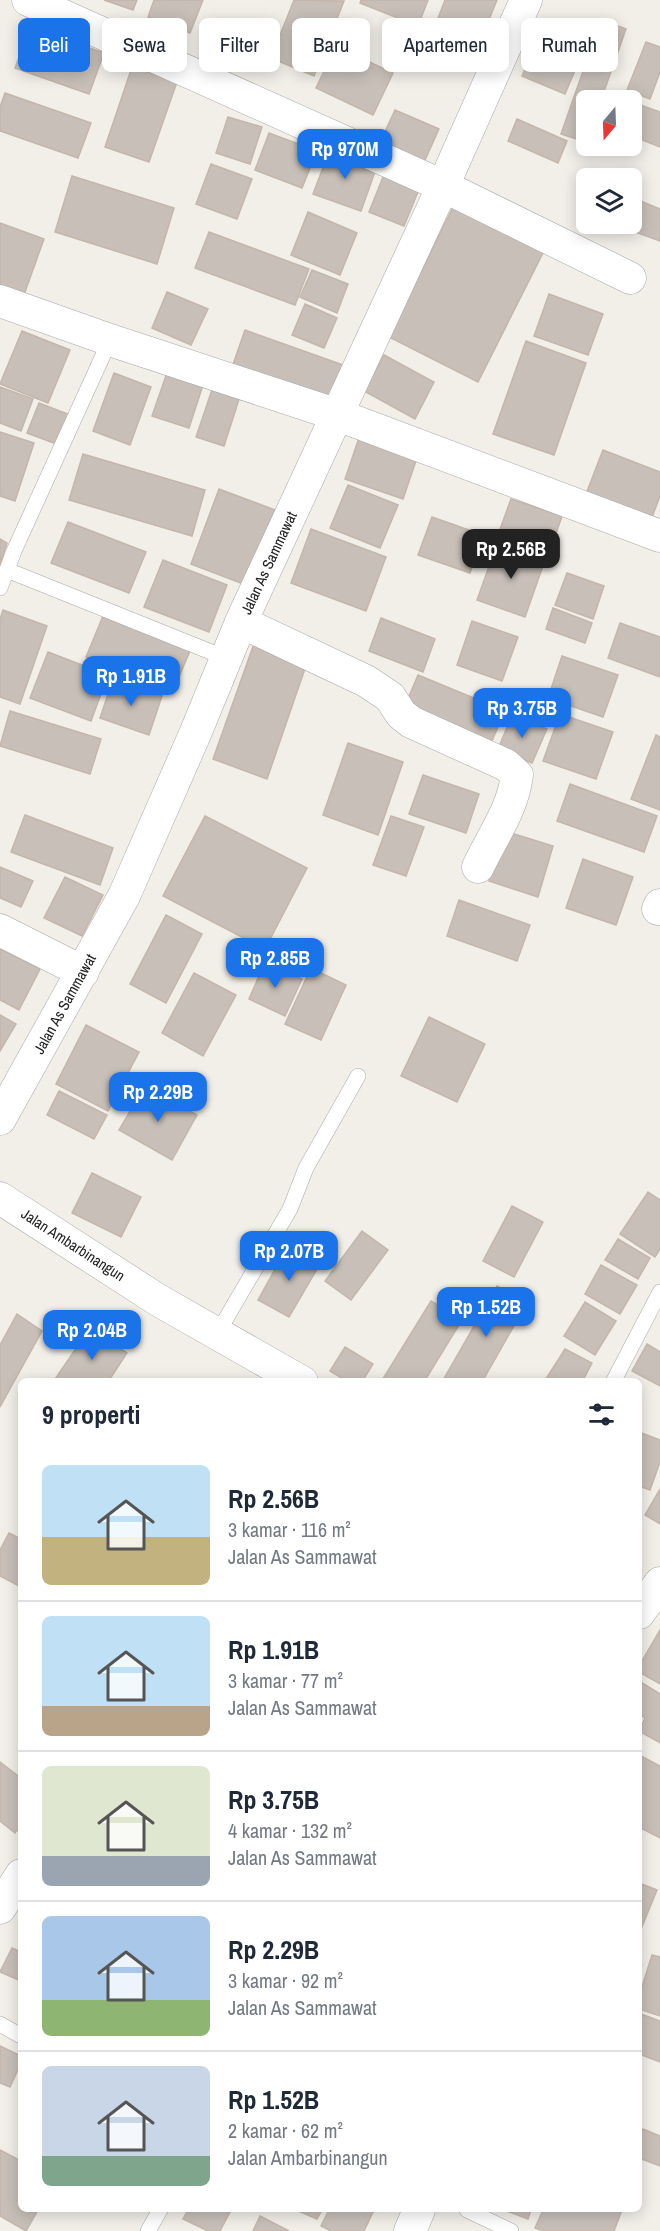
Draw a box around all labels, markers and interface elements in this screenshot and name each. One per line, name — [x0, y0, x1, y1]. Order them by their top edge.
chip: Beli — [18, 18, 90, 72]
chip: Sewa — [102, 18, 187, 72]
chip: Filter — [199, 18, 280, 72]
chip: Baru — [292, 18, 370, 72]
chip: Apartemen — [382, 18, 509, 72]
chip: Rumah — [521, 18, 618, 72]
north arrow — [576, 90, 642, 156]
map controls — [576, 90, 642, 234]
pin: Rp 970M — [290, 129, 400, 180]
text: Rp 970M — [311, 135, 379, 162]
button: layers — [576, 168, 642, 234]
street label: Jalan As Sammawat — [235, 507, 302, 618]
pin: Rp 2.56B — [449, 529, 573, 580]
text: Rp 2.56B — [476, 535, 546, 562]
pin: Rp 1.91B — [69, 656, 193, 707]
text: Rp 1.91B — [96, 662, 166, 689]
pin: Rp 3.75B — [460, 688, 584, 739]
text: Rp 3.75B — [487, 694, 557, 721]
pin: Rp 2.85B — [213, 938, 337, 989]
text: Rp 2.85B — [240, 944, 310, 971]
street label: Jalan As Sammawat — [28, 949, 101, 1058]
pin: Rp 2.29B — [96, 1072, 220, 1123]
text: Rp 2.29B — [123, 1078, 193, 1105]
street label: Jalan Ambarbinangun — [17, 1203, 129, 1286]
pin: Rp 2.07B — [227, 1231, 351, 1282]
text: Rp 2.07B — [254, 1237, 324, 1264]
pin: Rp 1.52B — [424, 1287, 548, 1338]
text: Rp 1.52B — [451, 1293, 521, 1320]
pin: Rp 2.04B — [30, 1310, 154, 1361]
text: Rp 2.04B — [57, 1316, 127, 1343]
text: 9 properti — [42, 1397, 140, 1432]
icon: filters — [585, 1398, 618, 1431]
text: Rp 2.56B — [228, 1481, 319, 1516]
icon: home — [90, 1489, 162, 1561]
text: 3 kamar · 116 m² — [228, 1516, 351, 1543]
text: Jalan As Sammawat — [228, 1543, 377, 1570]
text: Rp 1.91B — [228, 1632, 319, 1667]
icon: home — [90, 1640, 162, 1712]
text: 3 kamar · 77 m² — [228, 1667, 343, 1694]
text: Jalan As Sammawat — [228, 1694, 377, 1721]
text: Rp 3.75B — [228, 1782, 319, 1817]
icon: home — [90, 1790, 162, 1862]
text: 4 kamar · 132 m² — [228, 1817, 352, 1844]
text: Jalan As Sammawat — [228, 1844, 377, 1871]
text: Rp 2.29B — [228, 1932, 319, 1967]
icon: home — [90, 1940, 162, 2012]
text: 3 kamar · 92 m² — [228, 1967, 343, 1994]
text: Jalan As Sammawat — [228, 1994, 377, 2021]
text: Rp 1.52B — [228, 2082, 319, 2117]
icon: home — [90, 2090, 162, 2162]
text: 2 kamar · 62 m² — [228, 2117, 343, 2144]
text: Jalan Ambarbinangun — [228, 2144, 388, 2171]

